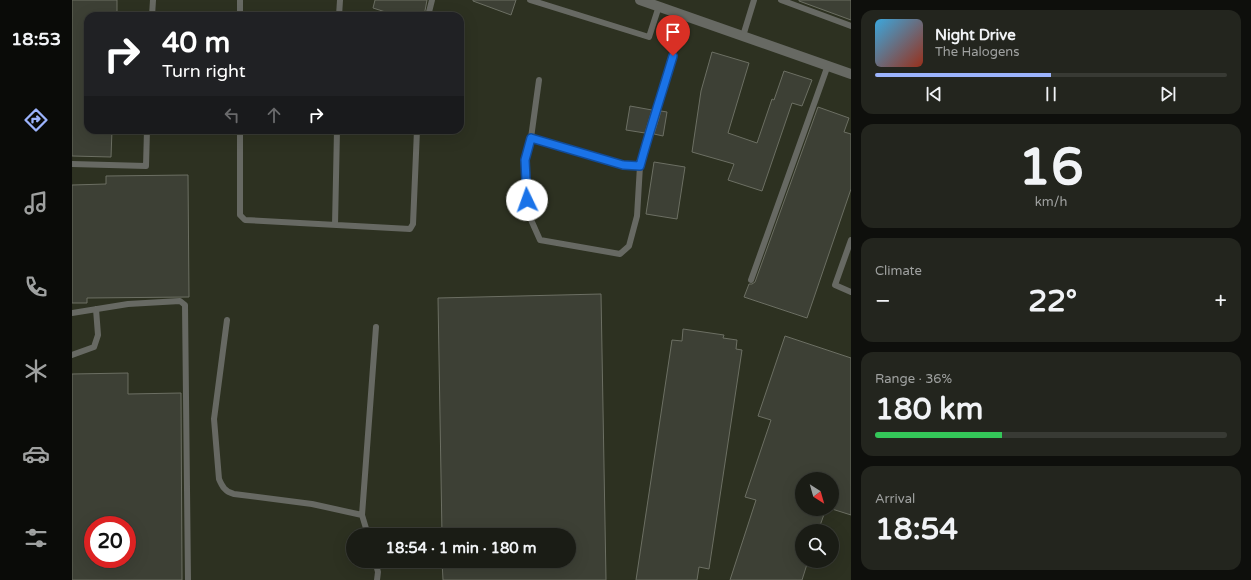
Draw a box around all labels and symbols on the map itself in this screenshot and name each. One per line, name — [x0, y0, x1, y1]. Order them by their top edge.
pin — [656, 15, 690, 56]
position arrow — [506, 179, 548, 221]
north arrow — [795, 472, 839, 516]
speed limit sign: 20 — [84, 516, 136, 568]

